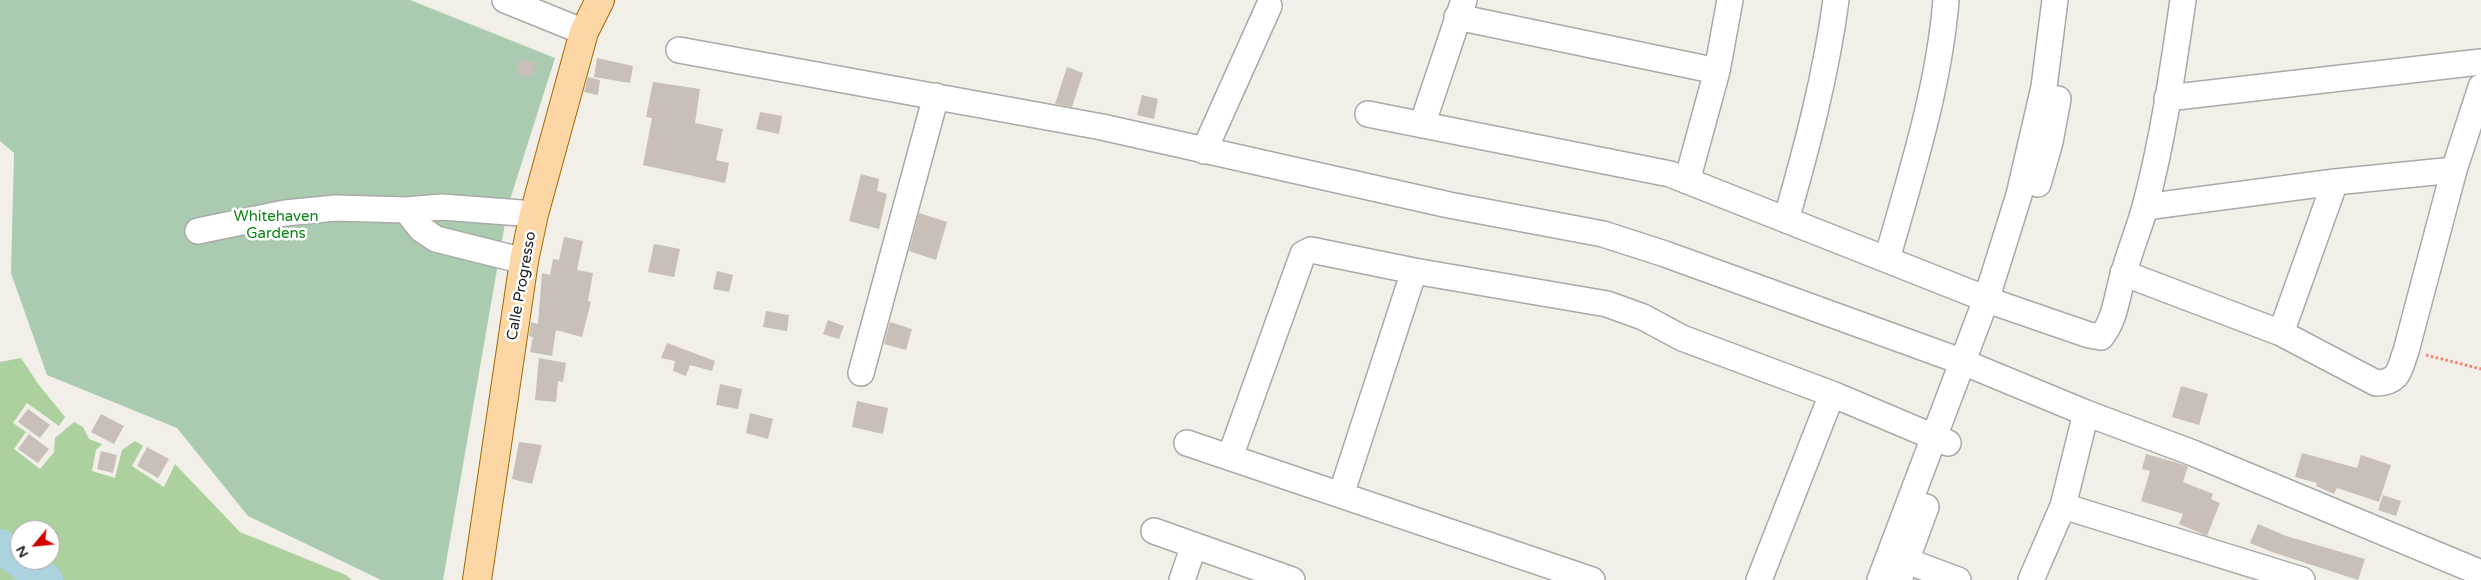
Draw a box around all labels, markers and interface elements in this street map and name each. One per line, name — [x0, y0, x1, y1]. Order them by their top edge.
park label: Whitehaven Gardens — [233, 208, 319, 243]
street label: Calle Progresso — [504, 230, 540, 342]
north arrow — [10, 520, 60, 570]
text: N — [12, 543, 32, 561]

